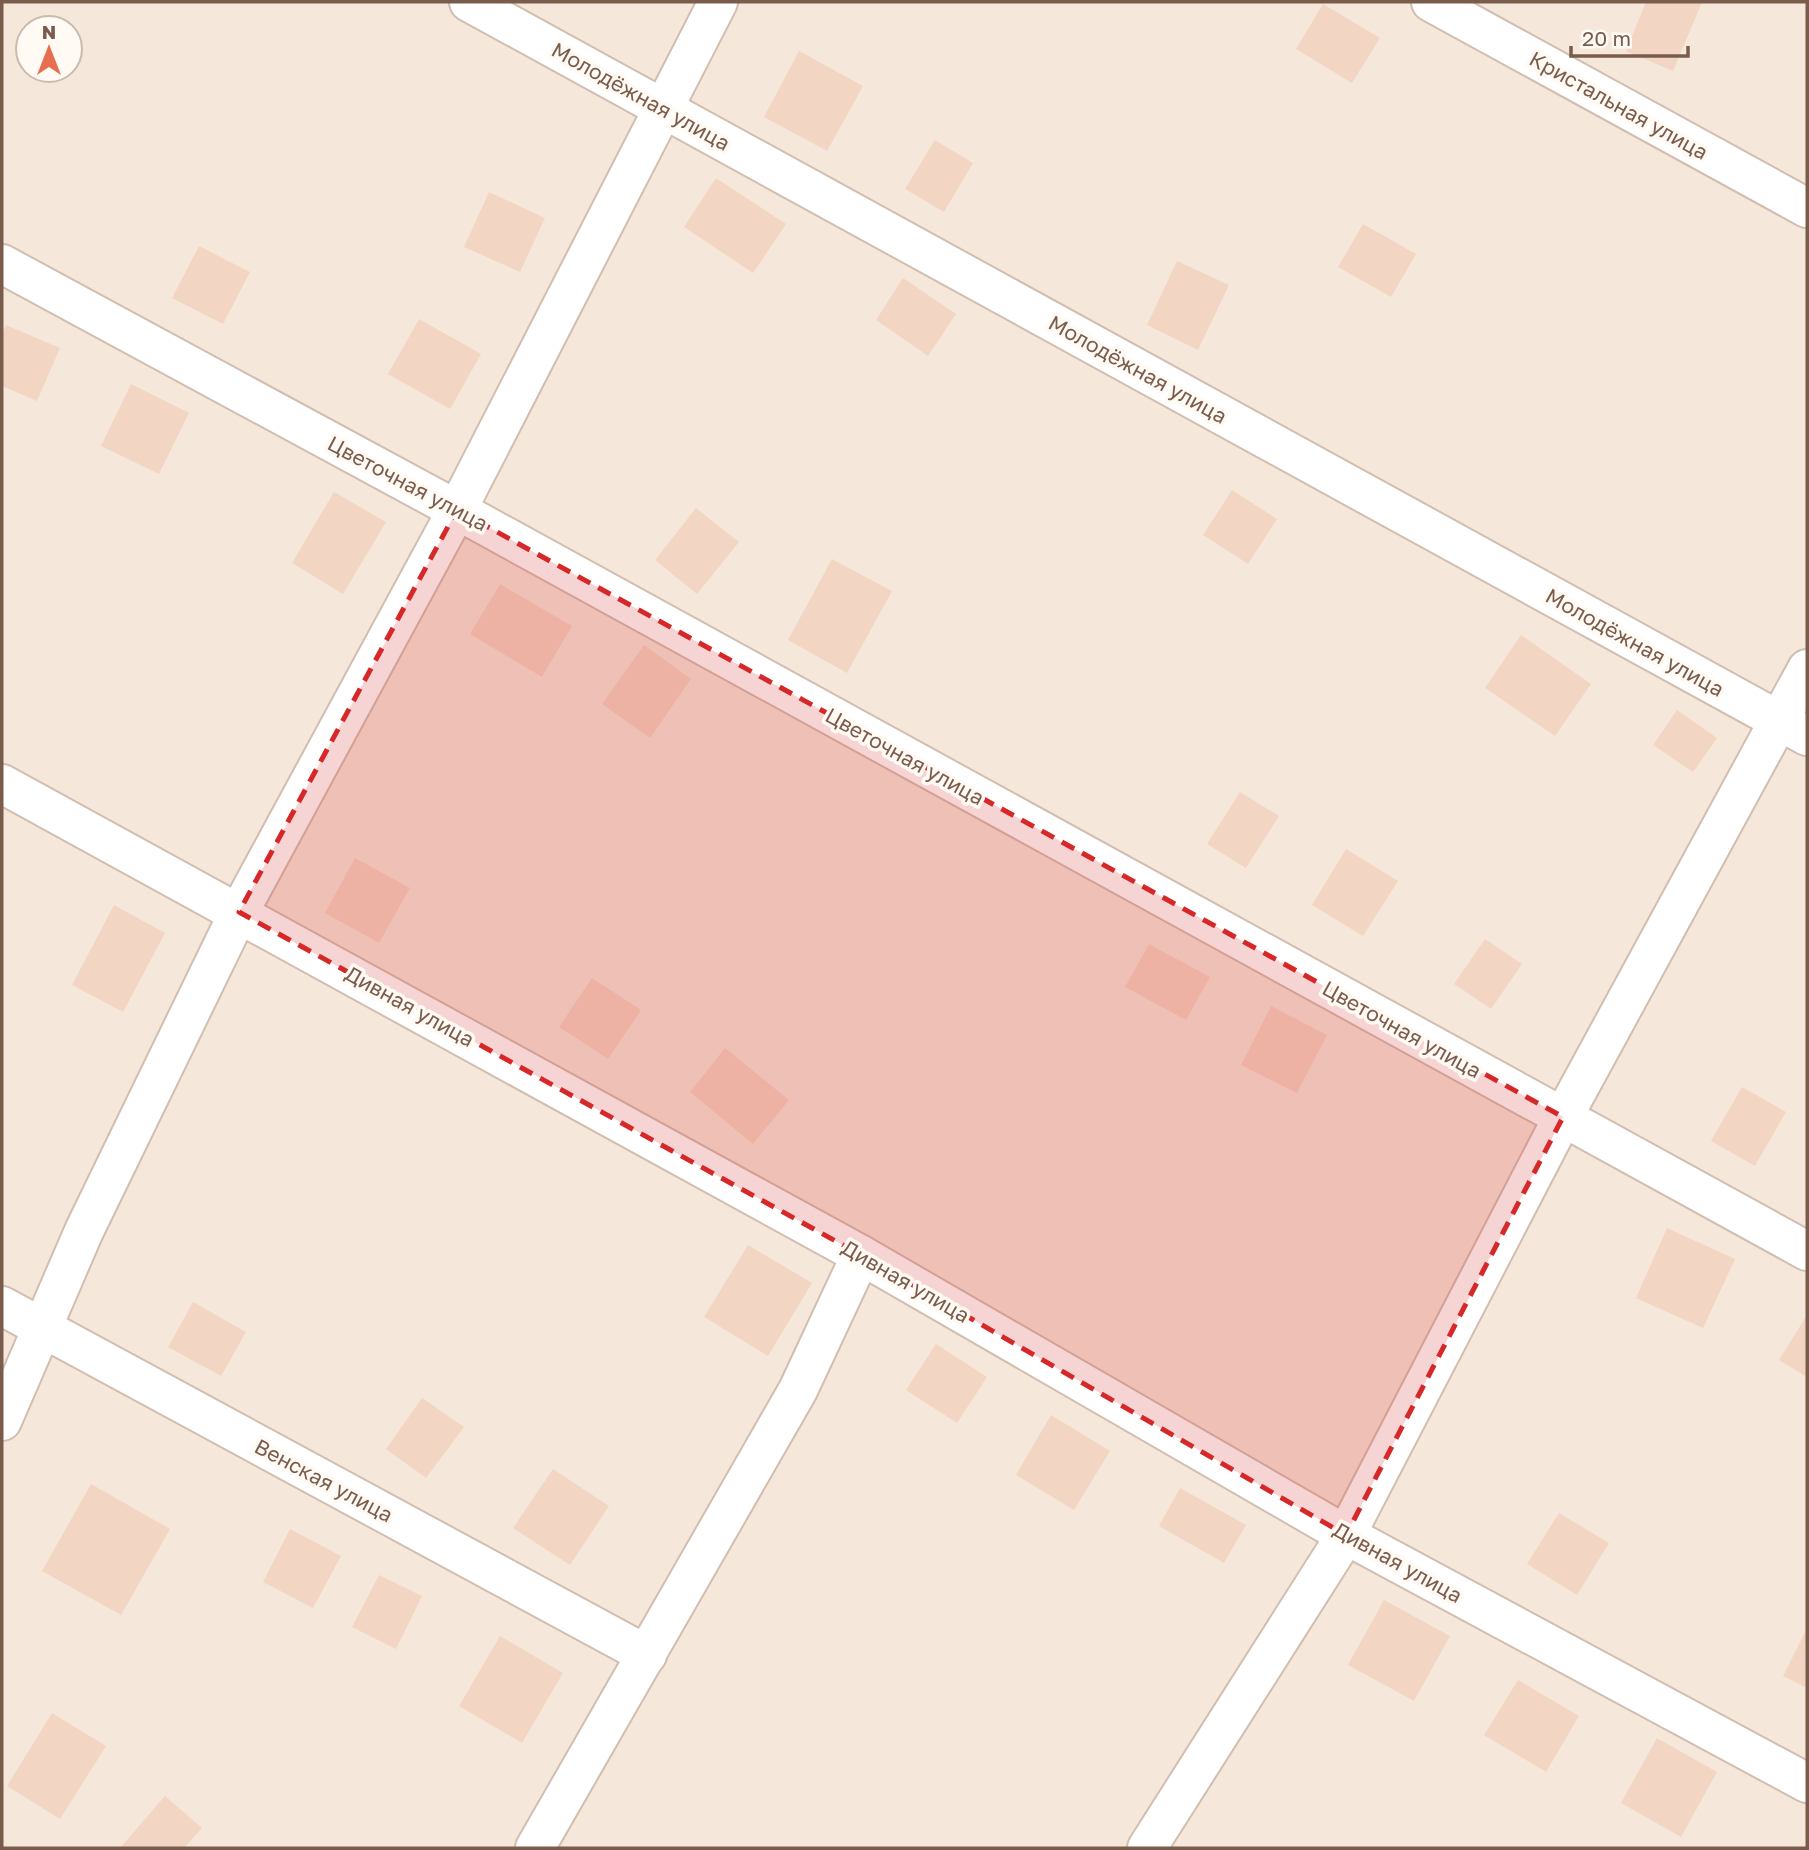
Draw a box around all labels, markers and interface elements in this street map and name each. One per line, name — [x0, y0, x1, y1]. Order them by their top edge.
north arrow — [14, 14, 84, 84]
scale bar — [1571, 14, 1688, 58]
text: N — [42, 20, 56, 43]
text: 20 m — [1582, 25, 1631, 51]
street label: Молодёжная улица — [547, 36, 735, 156]
street label: Кристальная улица — [1525, 45, 1713, 165]
street label: Молодёжная улица — [1044, 309, 1232, 429]
street label: Цветочная улица — [323, 430, 493, 536]
street label: Молодёжная улица — [1541, 582, 1729, 702]
street label: Цветочная улица — [821, 702, 989, 810]
street label: Дивная улица — [341, 960, 479, 1052]
street label: Цветочная улица — [1318, 975, 1486, 1083]
street label: Дивная улица — [837, 1234, 975, 1328]
street label: Венская улица — [250, 1433, 398, 1527]
street label: Дивная улица — [1329, 1516, 1467, 1608]

